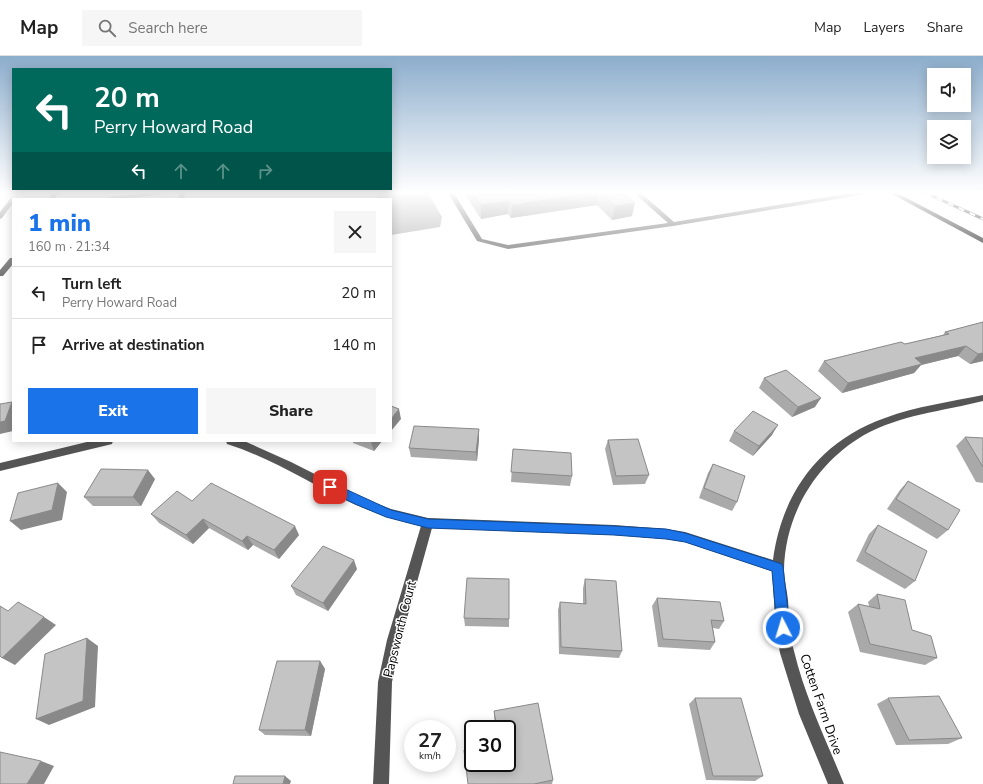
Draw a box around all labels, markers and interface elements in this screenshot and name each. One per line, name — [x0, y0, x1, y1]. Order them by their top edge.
search box — [82, 10, 362, 46]
text: Map — [20, 15, 58, 41]
icon: search — [96, 17, 118, 39]
text: Search here — [128, 18, 208, 38]
text: Map — [814, 18, 841, 37]
text: Layers — [863, 18, 905, 37]
text: Share — [927, 18, 963, 37]
map controls — [927, 68, 971, 164]
button: sound — [927, 68, 971, 112]
text: 20 m — [94, 79, 160, 117]
icon: left — [28, 84, 80, 136]
text: Perry Howard Road — [94, 115, 253, 139]
button: layers — [927, 120, 971, 164]
icon: left — [128, 160, 150, 182]
icon: ahead — [170, 160, 192, 182]
icon: ahead — [212, 160, 234, 182]
icon: right — [254, 160, 276, 182]
text: 1 min — [28, 207, 91, 239]
button: close — [334, 211, 376, 253]
text: 160 m · 21:34 — [28, 238, 110, 256]
text: Turn left — [62, 274, 121, 294]
icon: left — [28, 282, 50, 304]
text: 20 m — [341, 283, 376, 303]
text: Perry Howard Road — [62, 294, 177, 312]
icon: arrive — [28, 334, 50, 356]
text: Arrive at destination — [62, 335, 205, 355]
text: 140 m — [332, 335, 376, 355]
button: Exit — [28, 388, 198, 434]
button: Share — [206, 388, 376, 434]
pin — [313, 470, 347, 504]
icon: arrive — [319, 476, 341, 498]
street label: Papsworth Court — [379, 579, 421, 680]
position arrow — [762, 607, 804, 649]
street label: Cotten Farm Drive — [795, 651, 847, 757]
speed limit sign: 30 — [464, 720, 516, 772]
text: 27 — [418, 727, 442, 754]
text: km/h — [419, 749, 441, 763]

